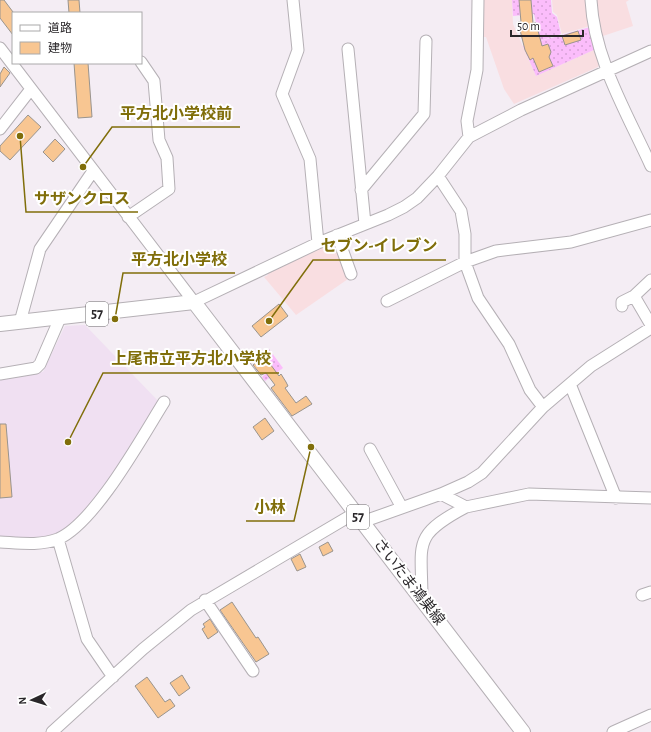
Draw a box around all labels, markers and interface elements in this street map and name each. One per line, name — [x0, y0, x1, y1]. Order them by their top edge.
legend — [12, 12, 142, 64]
scale bar — [511, 12, 583, 38]
text: 50 m — [517, 20, 540, 32]
text: 道路 — [48, 21, 72, 34]
text: 建物 — [48, 41, 72, 54]
callout: 平方北小学校前 — [112, 99, 240, 127]
text: 平方北小学校前 — [120, 105, 232, 122]
callout: サザンクロス — [26, 184, 138, 212]
text: サザンクロス — [34, 190, 130, 207]
callout: セブン-イレブン — [313, 232, 446, 260]
text: セブン-イレブン — [321, 237, 437, 254]
callout: 平方北小学校 — [123, 245, 235, 273]
text: 平方北小学校 — [131, 251, 227, 268]
road number: 57 — [86, 302, 108, 326]
callout: 上尾市立平方北小学校 — [103, 345, 279, 373]
text: 上尾市立平方北小学校 — [111, 350, 271, 367]
callout: 小林 — [246, 493, 294, 521]
text: 小林 — [254, 499, 286, 516]
road number: 57 — [347, 505, 369, 529]
street label: さいたま鴻巣線 — [371, 536, 448, 628]
north arrow — [12, 680, 52, 720]
text: N — [17, 696, 28, 705]

